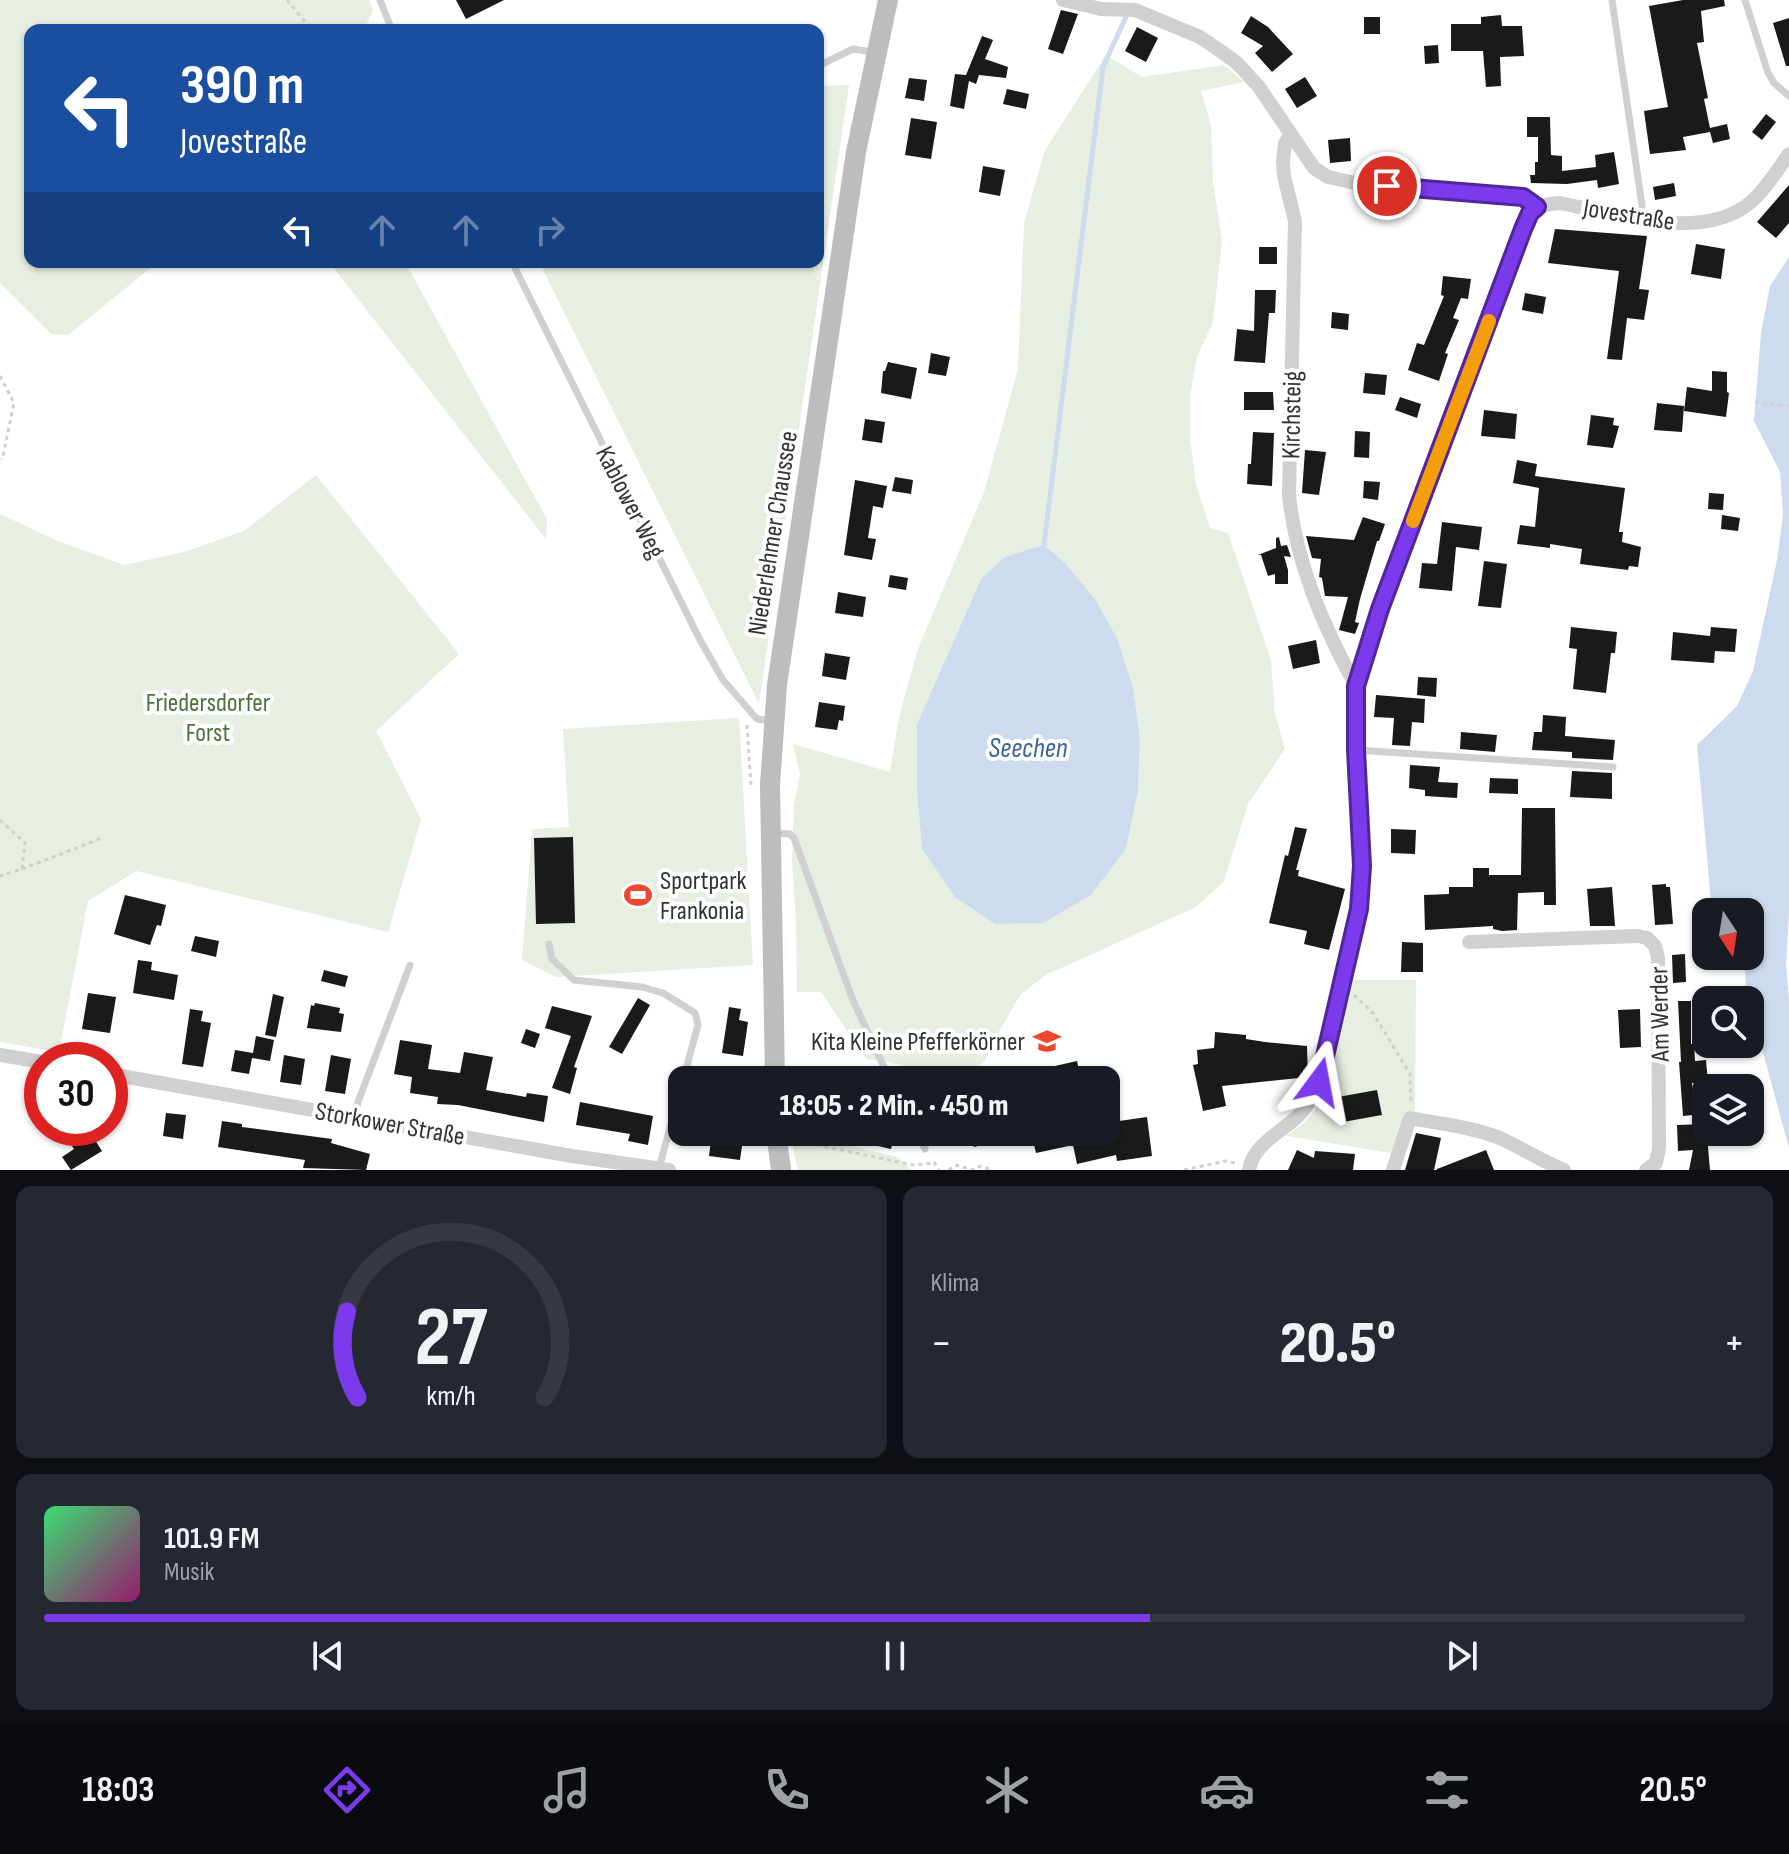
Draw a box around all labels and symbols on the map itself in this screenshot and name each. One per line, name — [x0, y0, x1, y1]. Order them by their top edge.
pin — [1353, 152, 1421, 220]
street label: Jovestraße — [1580, 193, 1677, 238]
street label: Kirchsteig — [1276, 371, 1309, 459]
street label: Niederlehmer Chaussee — [742, 429, 805, 638]
street label: Kablower Weg — [588, 441, 671, 564]
park label: Friedersdorfer Forst — [146, 688, 271, 749]
water label: Seechen — [989, 732, 1068, 765]
place label: Sportpark Frankonia — [660, 866, 747, 927]
sports icon: Sportpark Frankonia — [623, 880, 653, 910]
north arrow — [1692, 898, 1764, 970]
street label: Am Werder — [1644, 966, 1677, 1063]
school or university icon: Kita Kleine Pfefferkörner — [1032, 1026, 1062, 1056]
place label: Kita Kleine Pfefferkörner — [811, 1027, 1026, 1058]
position arrow — [1277, 1040, 1361, 1124]
speed limit sign: 30 — [24, 1042, 128, 1146]
street label: Storkower Straße — [313, 1096, 467, 1153]

